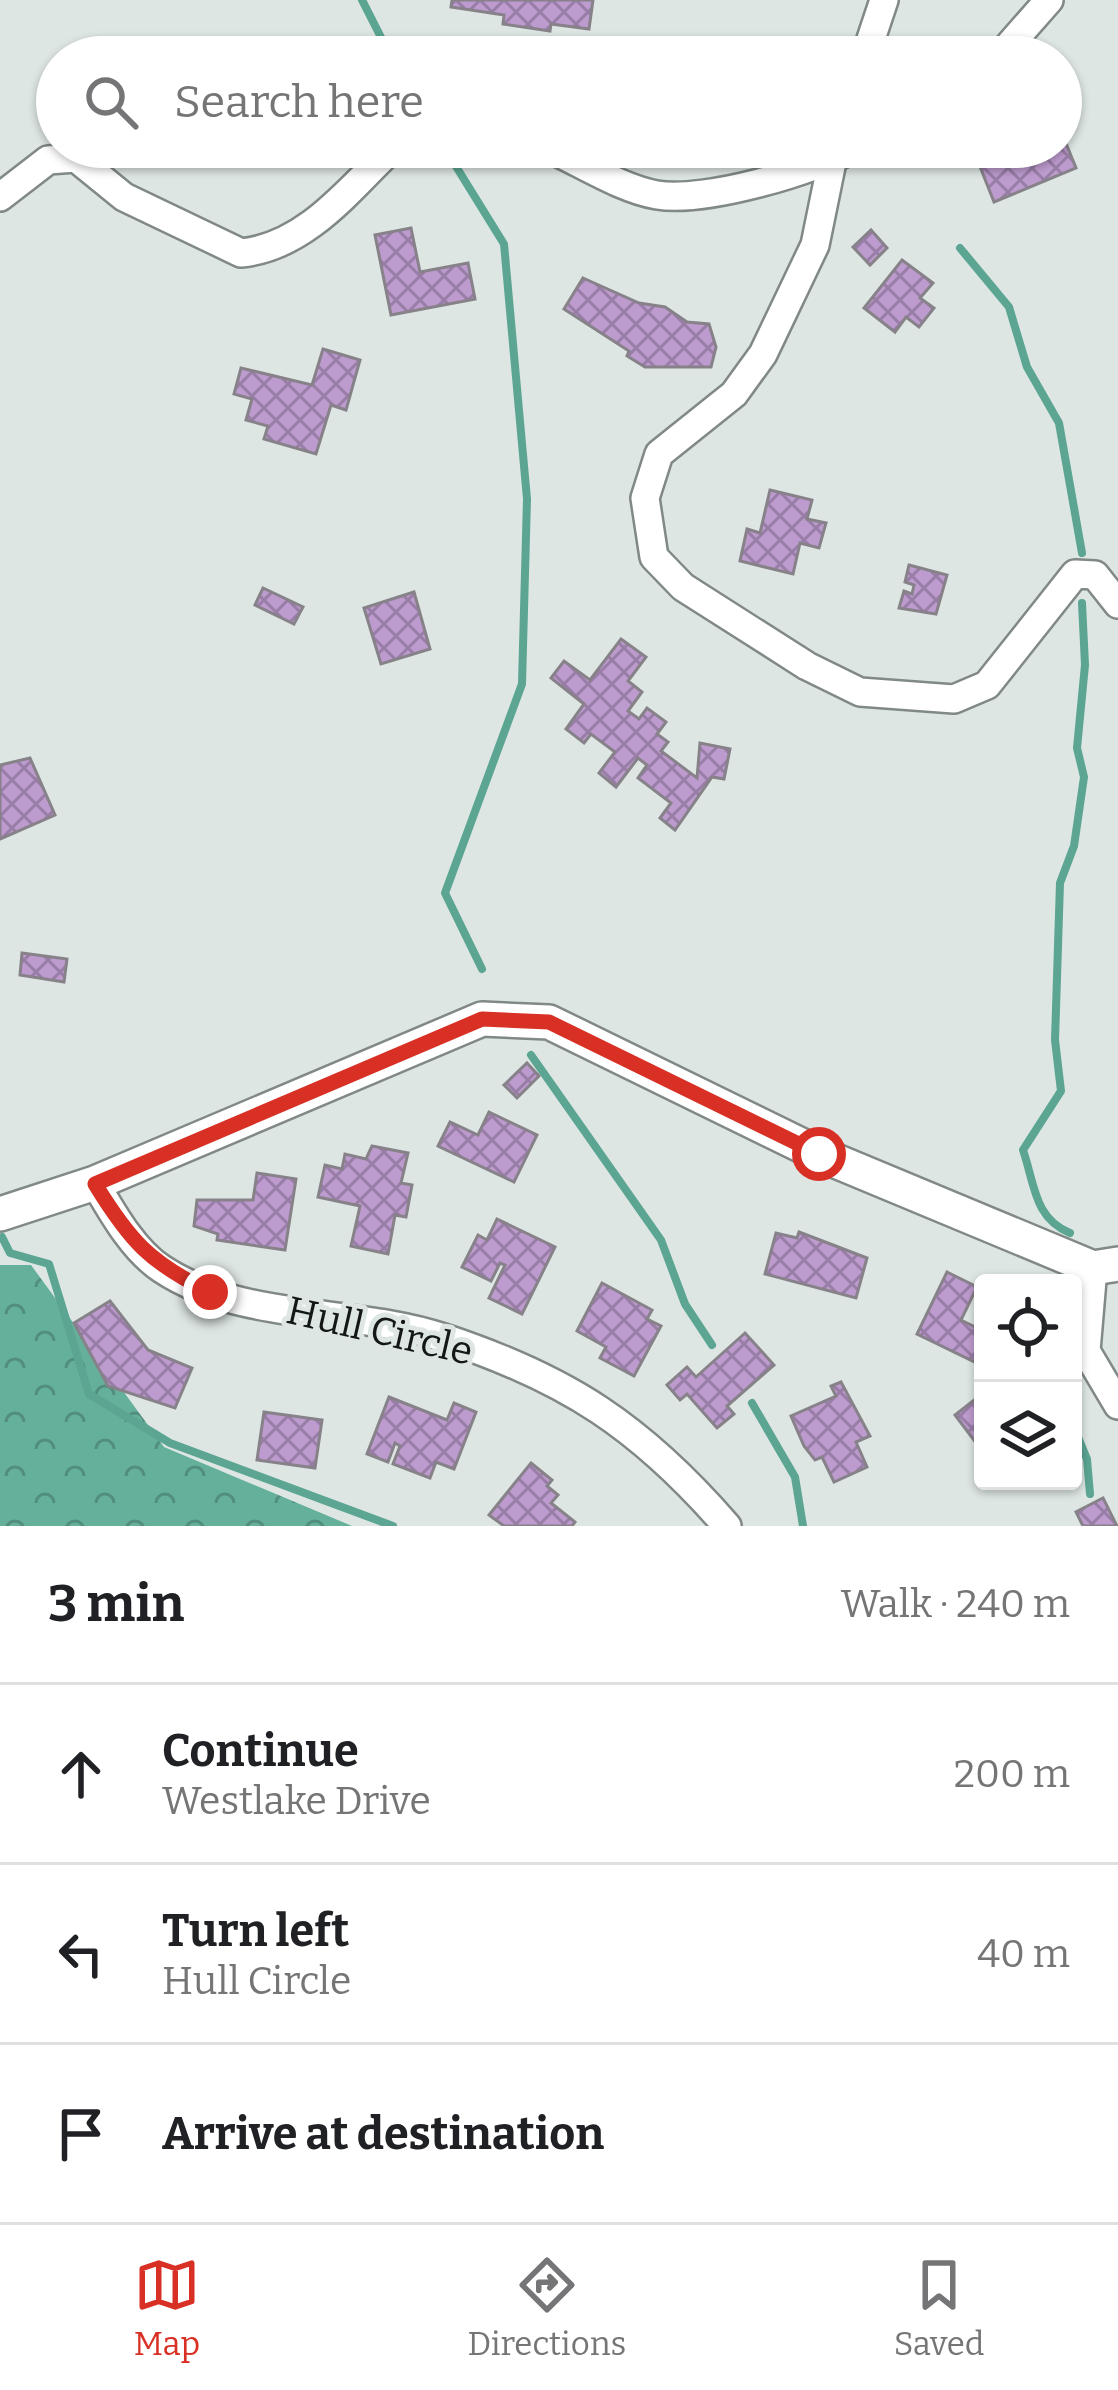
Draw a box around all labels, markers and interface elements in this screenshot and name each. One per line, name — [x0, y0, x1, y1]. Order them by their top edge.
search box — [36, 36, 1082, 168]
icon: search — [78, 69, 144, 135]
text: Search here — [174, 75, 424, 129]
route start — [792, 1127, 846, 1181]
route end — [183, 1265, 237, 1319]
map controls — [974, 1274, 1082, 1490]
button: locate — [974, 1274, 1082, 1382]
street label: Hull Circle — [282, 1287, 477, 1375]
button: layers — [974, 1382, 1082, 1490]
text: 3 min — [48, 1573, 184, 1635]
text: Walk · 240 m — [841, 1581, 1070, 1627]
text: Continue — [162, 1724, 359, 1778]
icon: ahead — [48, 1741, 114, 1807]
text: 200 m — [954, 1751, 1070, 1797]
text: Westlake Drive — [162, 1778, 431, 1824]
text: Turn left — [162, 1904, 349, 1958]
icon: left — [48, 1921, 114, 1987]
text: 40 m — [977, 1931, 1070, 1977]
text: Hull Circle — [162, 1958, 351, 2004]
icon: arrive — [48, 2101, 114, 2167]
text: Arrive at destination — [162, 2107, 604, 2161]
tab: Map — [134, 2252, 200, 2364]
tab: Directions — [468, 2252, 626, 2364]
tab: Saved — [894, 2252, 984, 2364]

